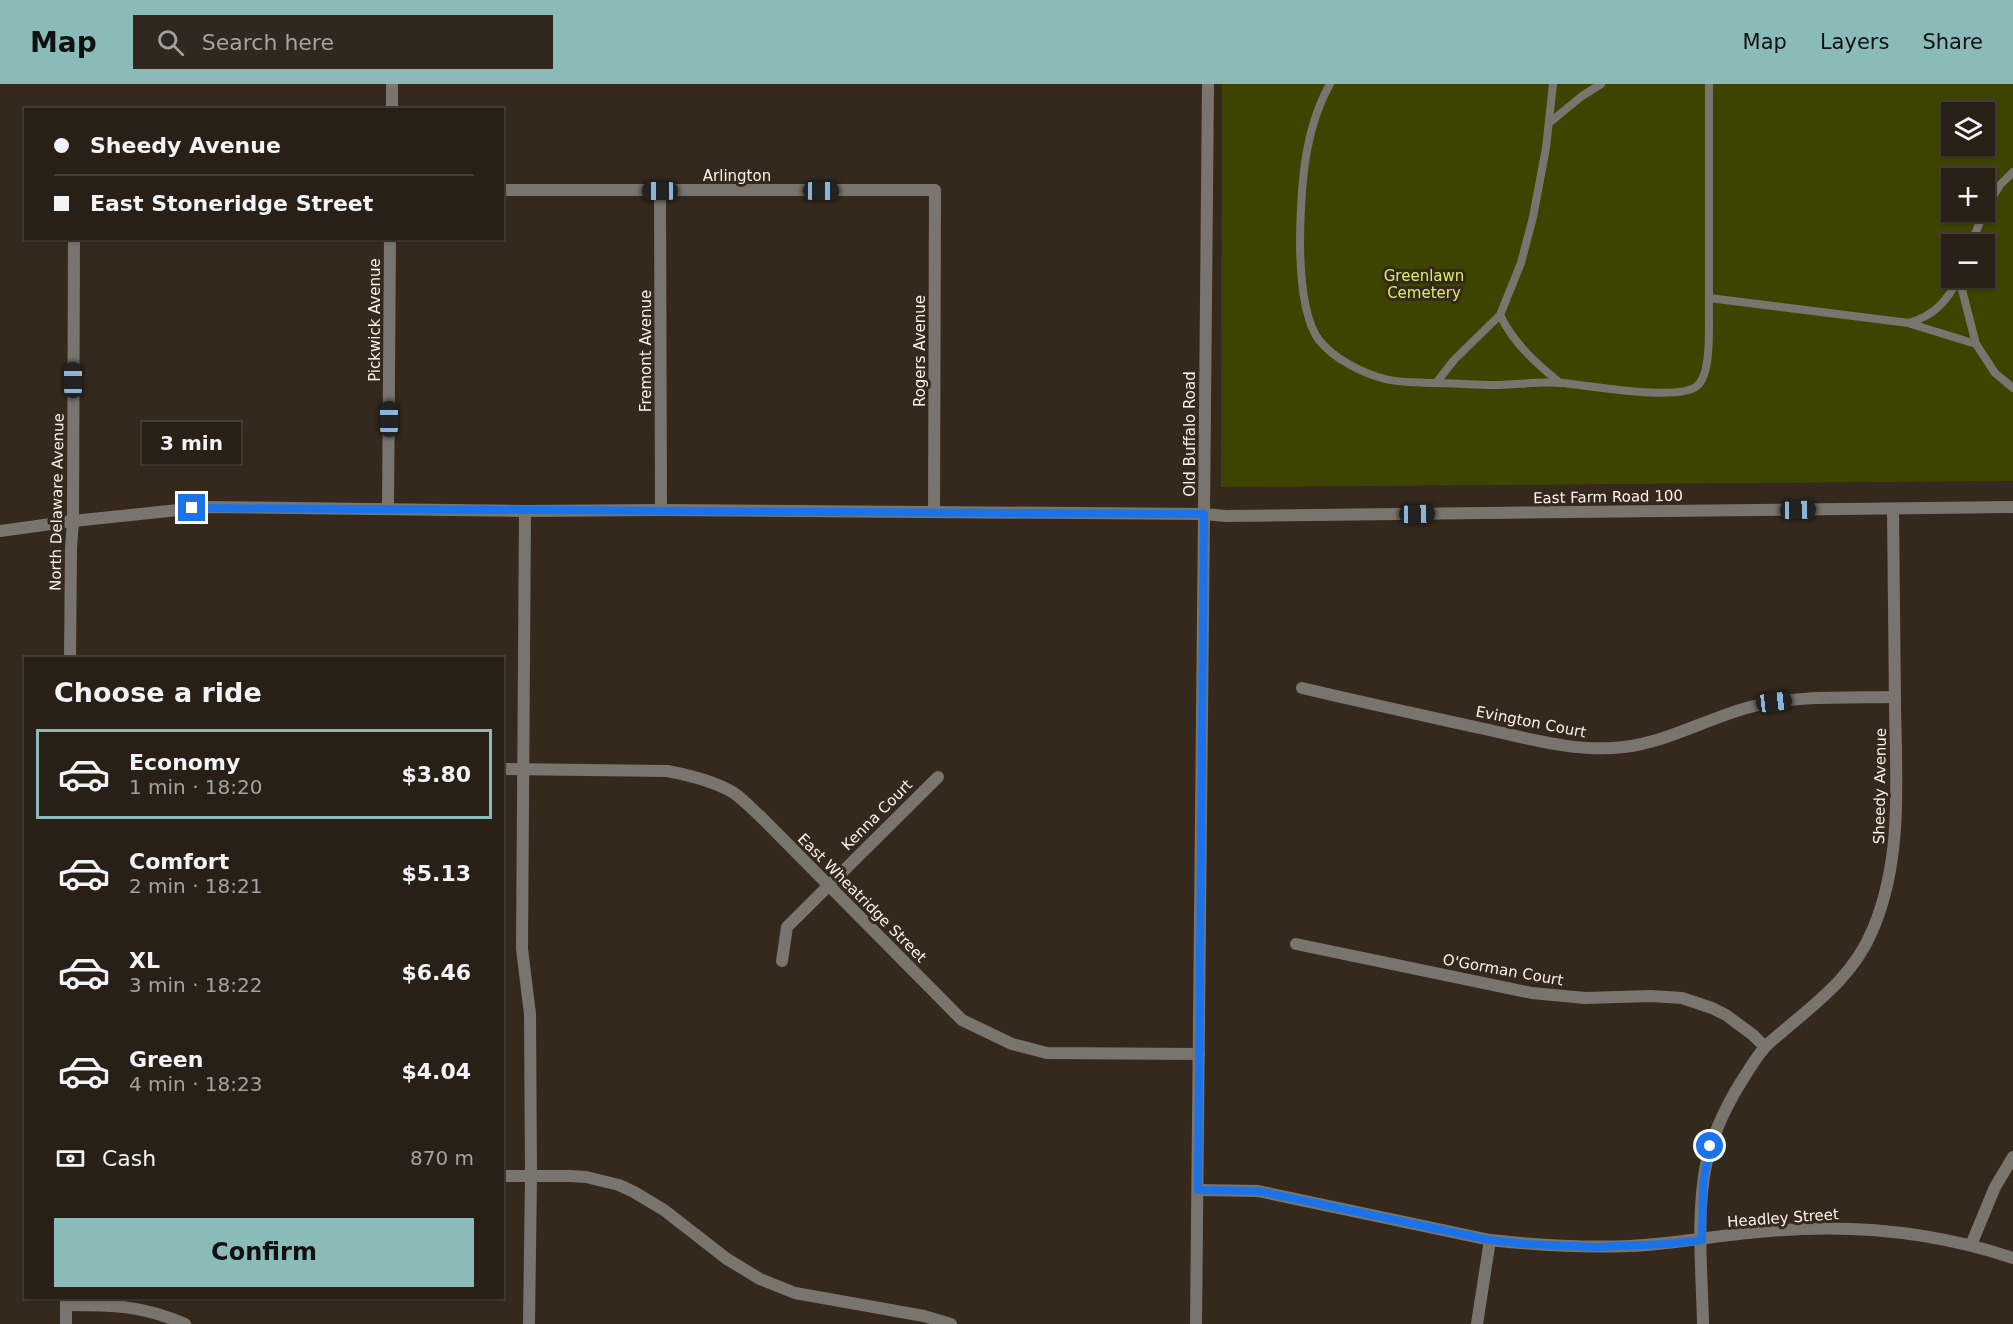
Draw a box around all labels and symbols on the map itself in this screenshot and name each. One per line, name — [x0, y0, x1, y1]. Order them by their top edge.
street label: Arlington — [703, 167, 771, 185]
car — [642, 182, 678, 200]
car — [803, 182, 839, 200]
street label: Pickwick Avenue — [366, 258, 384, 382]
park label: Greenlawn Cemetery — [1384, 267, 1464, 302]
street label: Fremont Avenue — [637, 290, 655, 412]
street label: Rogers Avenue — [911, 295, 929, 407]
car — [64, 362, 82, 398]
street label: Old Buffalo Road — [1181, 371, 1199, 497]
car — [380, 401, 398, 437]
street label: North Delaware Avenue — [46, 413, 68, 591]
callout: 3 min — [142, 421, 242, 463]
street label: East Farm Road 100 — [1533, 487, 1683, 507]
route end — [178, 494, 205, 521]
car — [1780, 501, 1816, 519]
car — [1399, 505, 1435, 523]
car — [1755, 691, 1793, 713]
street label: Evington Court — [1474, 702, 1588, 742]
street label: Sheedy Avenue — [1870, 728, 1890, 844]
street label: Kenna Court — [838, 776, 916, 854]
street label: East Wheatridge Street — [794, 830, 930, 966]
street label: O'Gorman Court — [1441, 951, 1565, 989]
route start — [1696, 1132, 1723, 1159]
street label: Headley Street — [1727, 1205, 1840, 1231]

